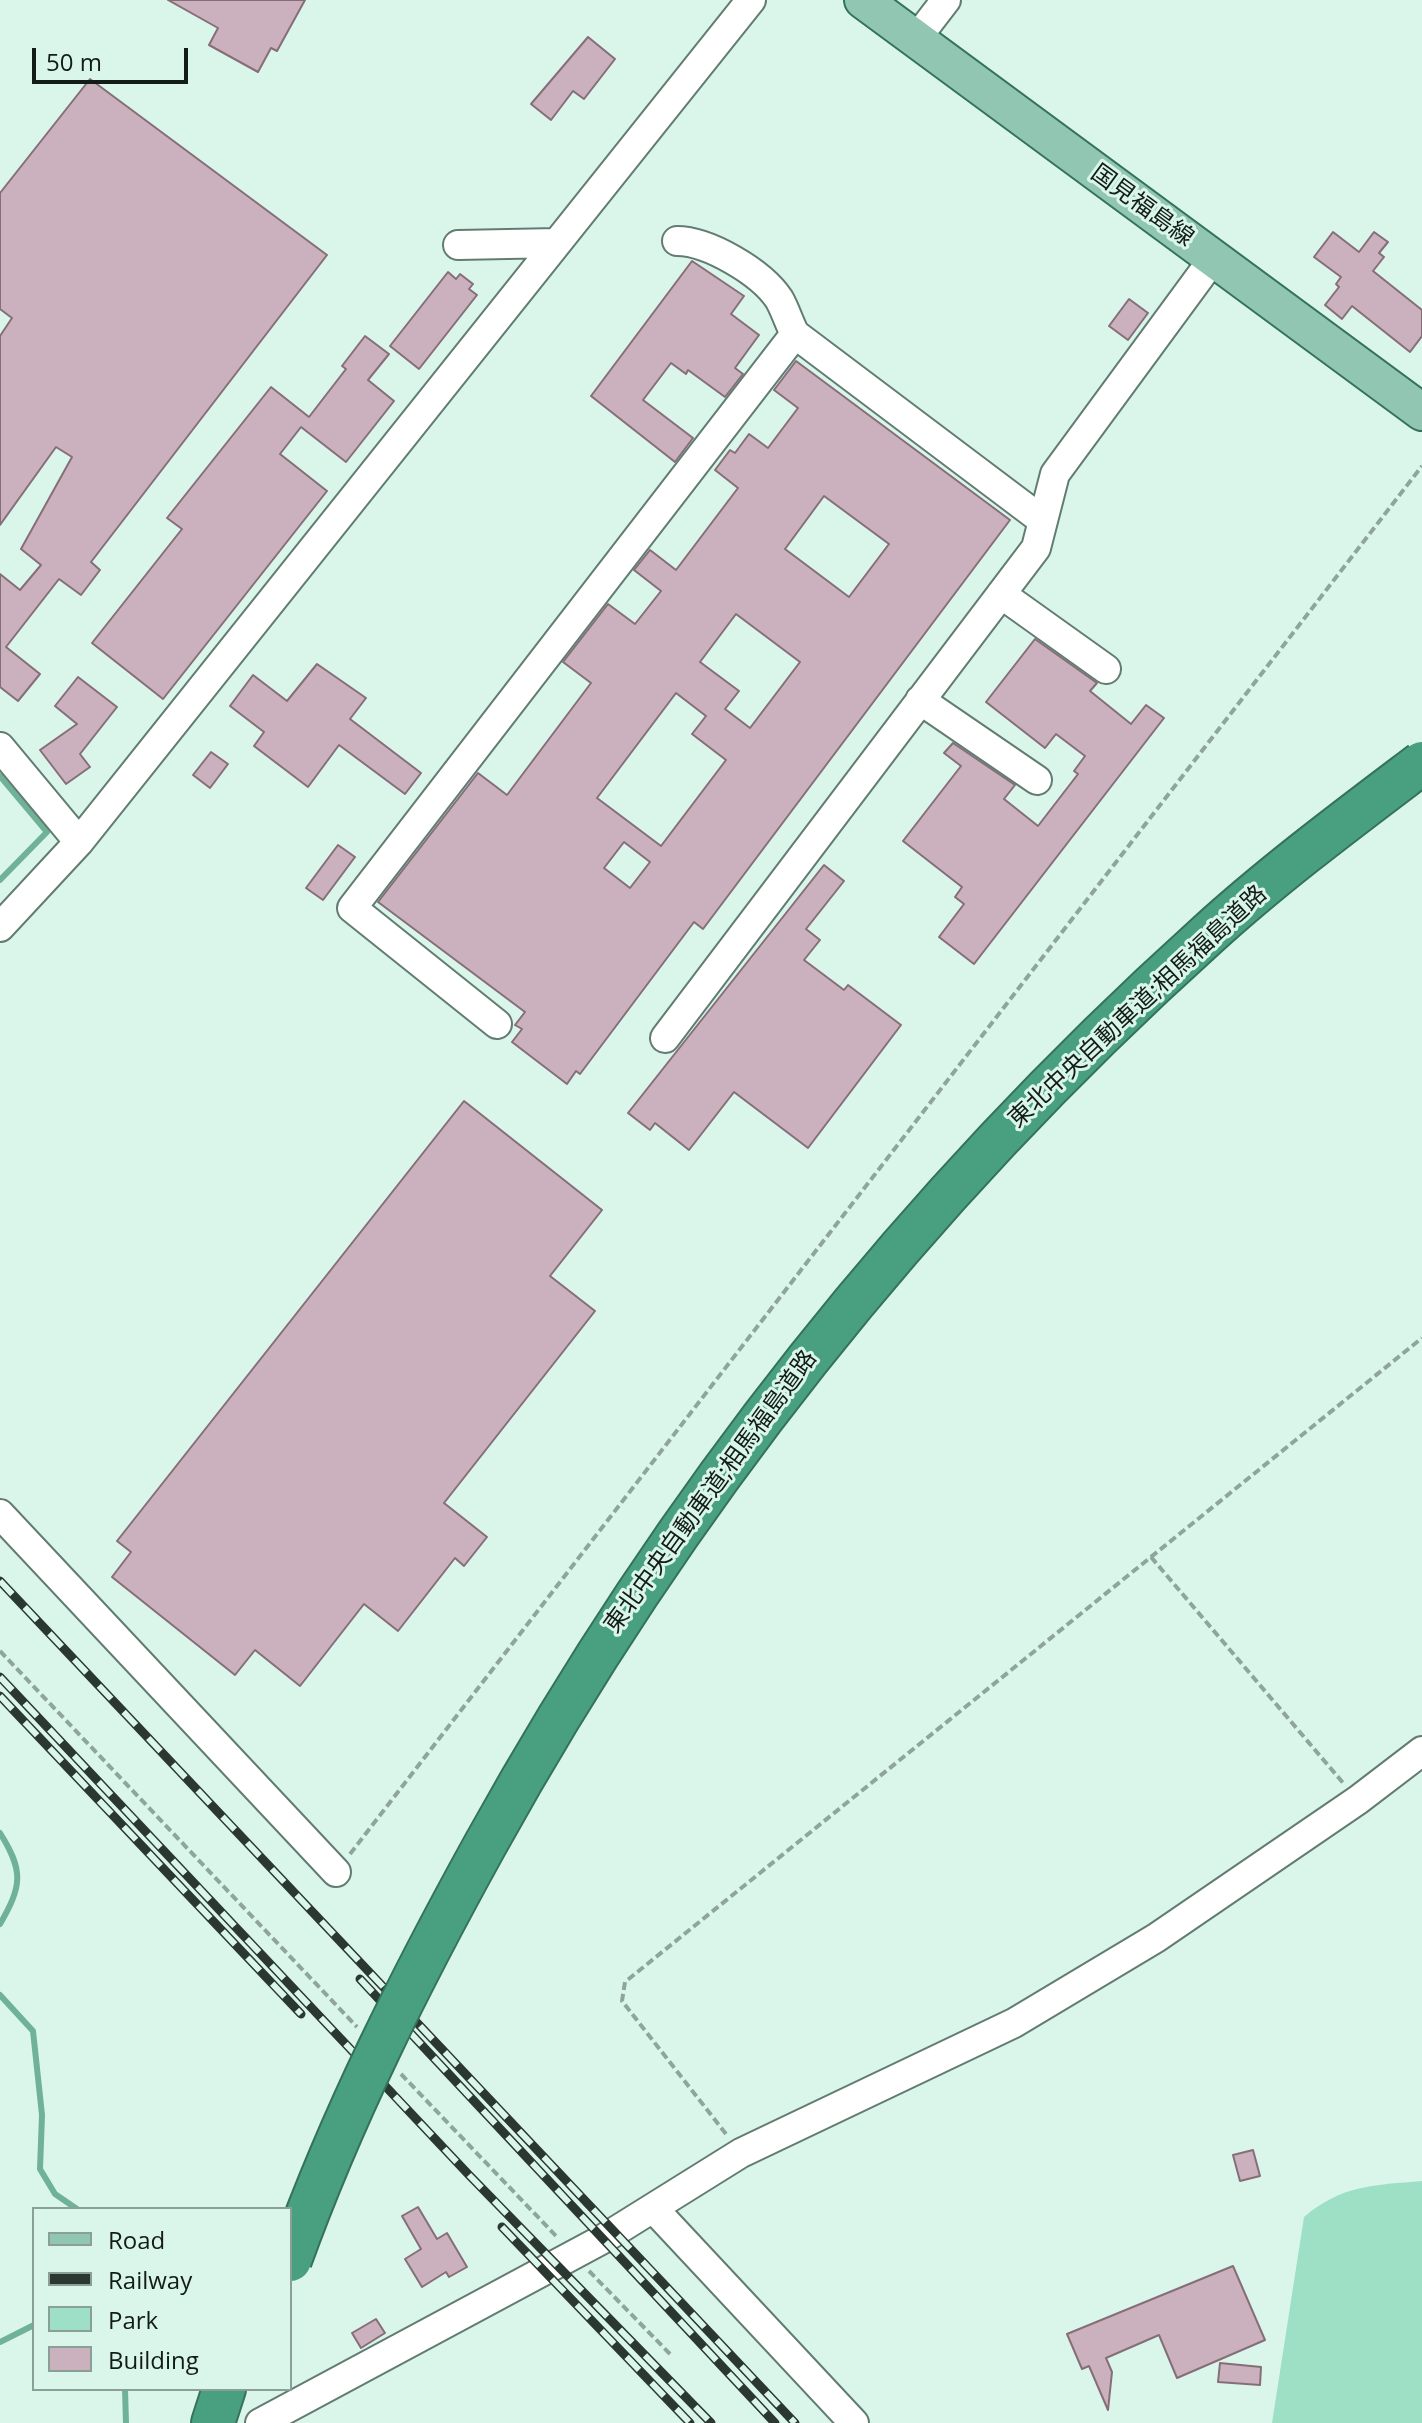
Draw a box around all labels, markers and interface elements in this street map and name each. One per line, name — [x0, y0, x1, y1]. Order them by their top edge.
scale bar — [36, 32, 192, 82]
text: 50 m — [46, 45, 102, 78]
street label: 国見福島線 — [1085, 159, 1199, 253]
street label: 東北中央自動車道;相馬福島道路 — [1003, 880, 1273, 1134]
street label: 東北中央自動車道;相馬福島道路 — [599, 1345, 823, 1639]
legend — [32, 2207, 292, 2391]
text: Road — [108, 2223, 165, 2256]
text: Railway — [108, 2263, 192, 2296]
text: Park — [108, 2303, 158, 2336]
text: Building — [108, 2343, 199, 2376]

